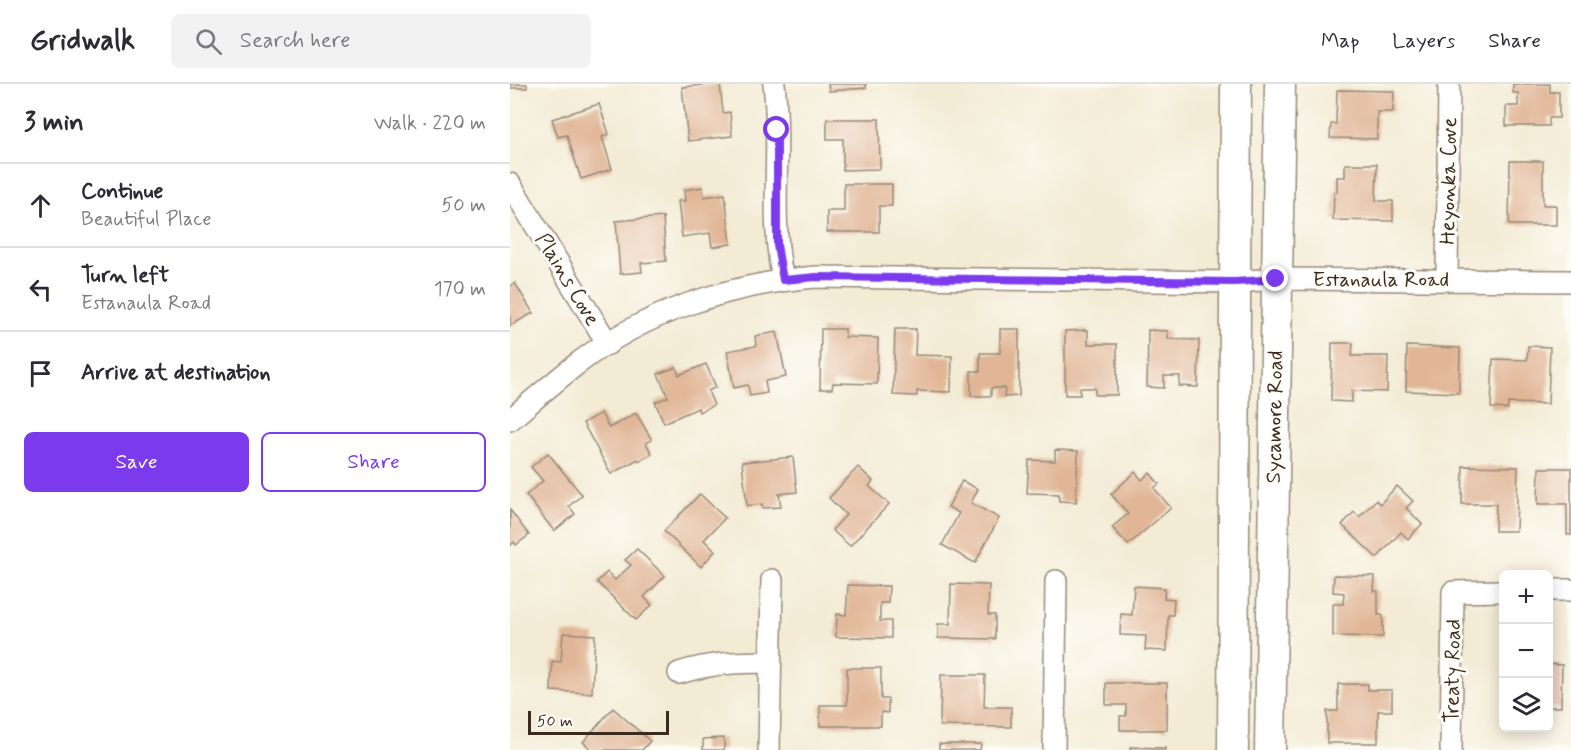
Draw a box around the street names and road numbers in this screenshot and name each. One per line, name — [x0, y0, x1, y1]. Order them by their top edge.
street label: Heyonka Cove — [1434, 117, 1464, 245]
street label: Plains Cove — [528, 228, 606, 331]
street label: Estanaula Road — [1313, 266, 1449, 294]
street label: Sycamore Road — [1260, 350, 1290, 484]
street label: Treaty Road — [1438, 619, 1468, 723]

